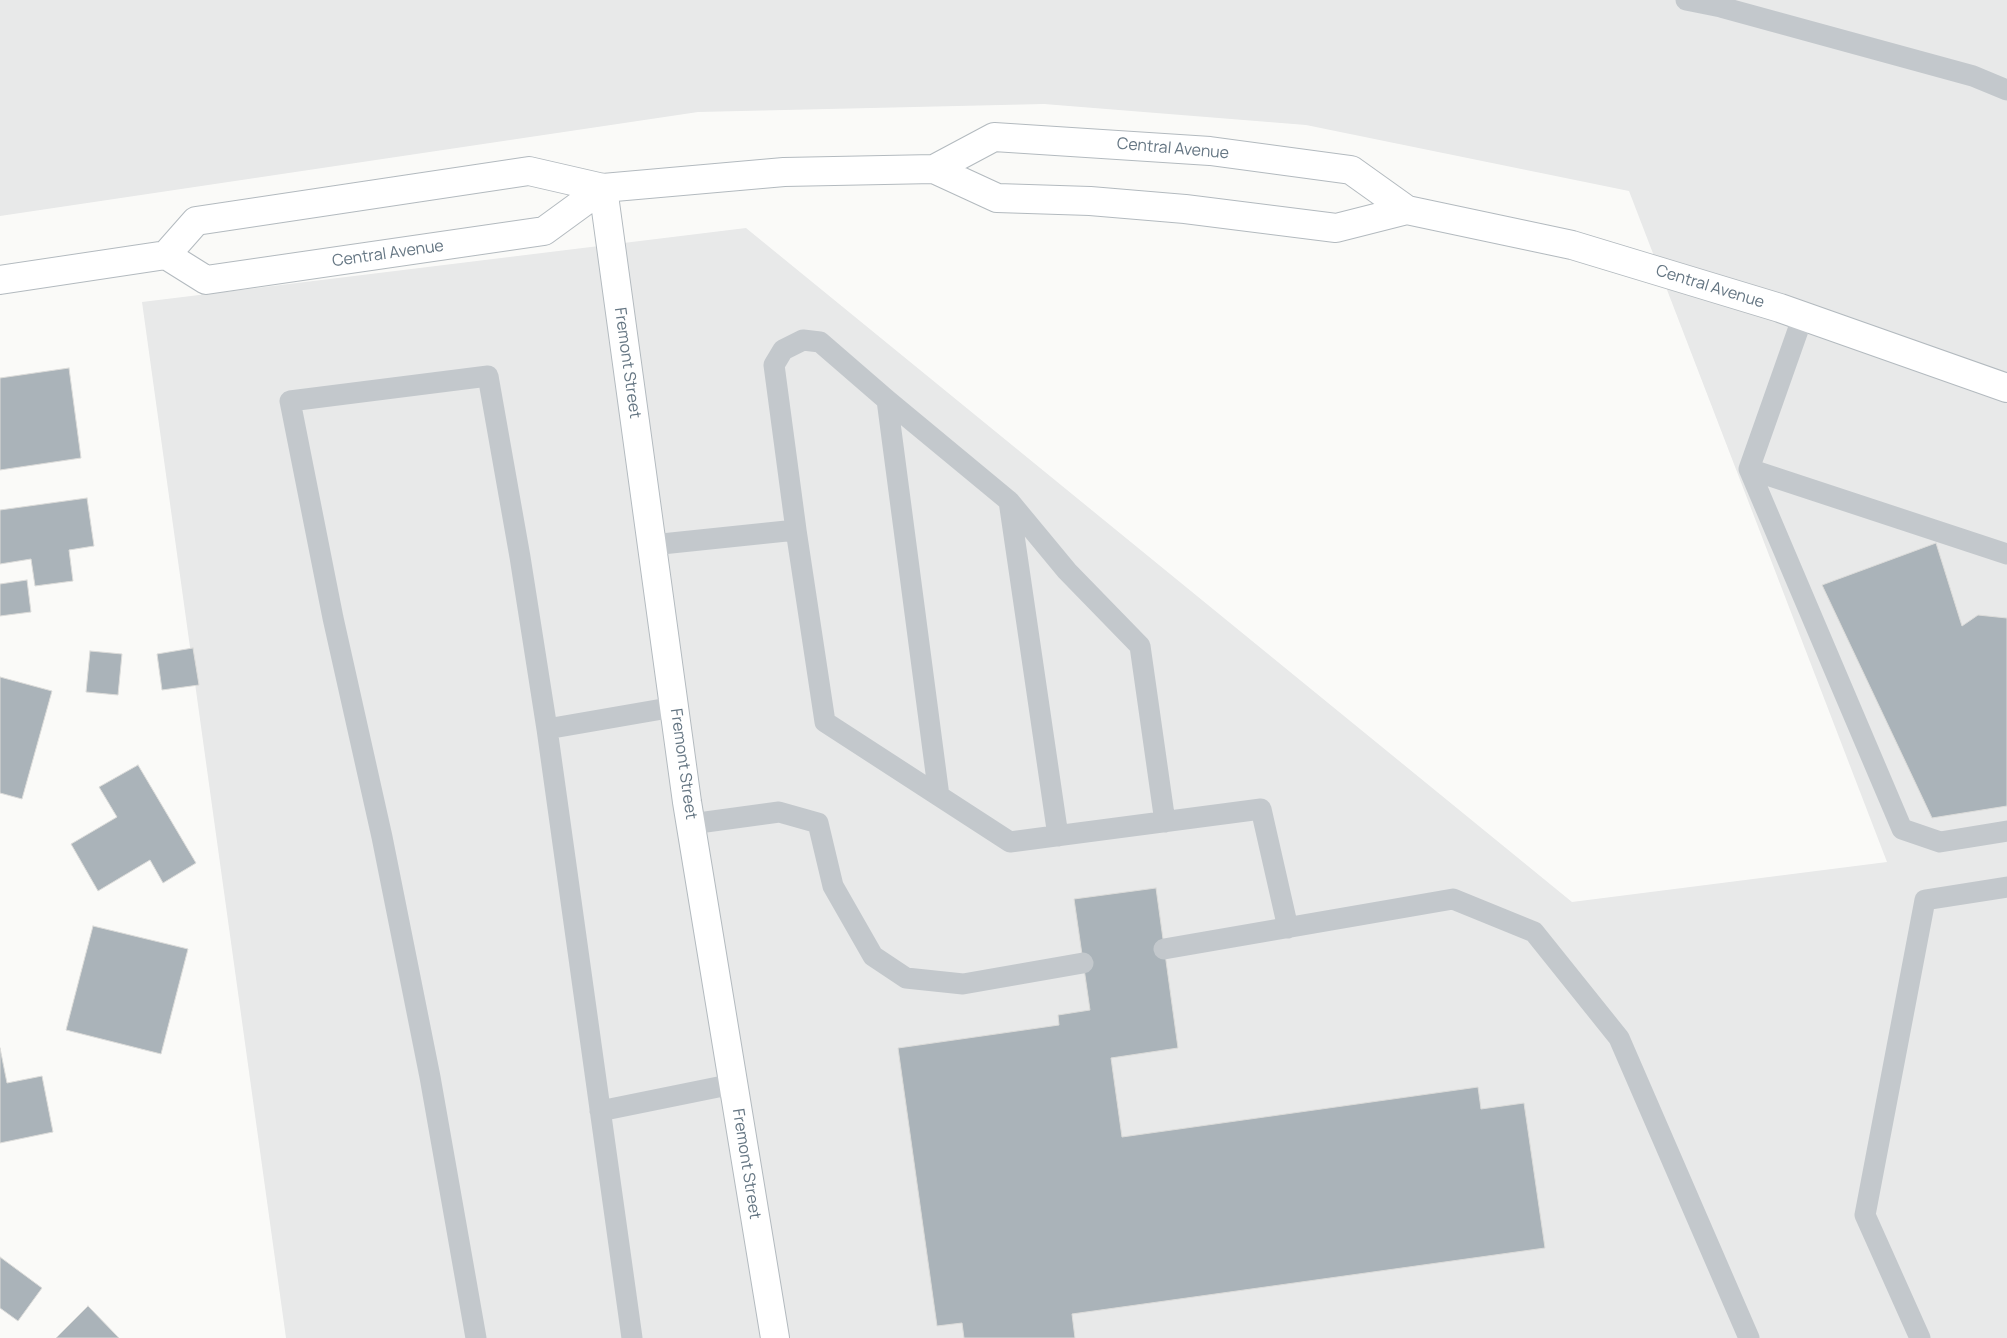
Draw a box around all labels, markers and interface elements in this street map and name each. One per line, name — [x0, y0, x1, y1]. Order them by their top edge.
street label: Central Avenue — [1116, 135, 1230, 163]
street label: Central Avenue — [331, 237, 445, 271]
street label: Central Avenue — [1653, 261, 1767, 313]
street label: Fremont Street — [610, 306, 644, 420]
street label: Fremont Street — [666, 707, 700, 821]
street label: Fremont Street — [728, 1107, 764, 1221]

